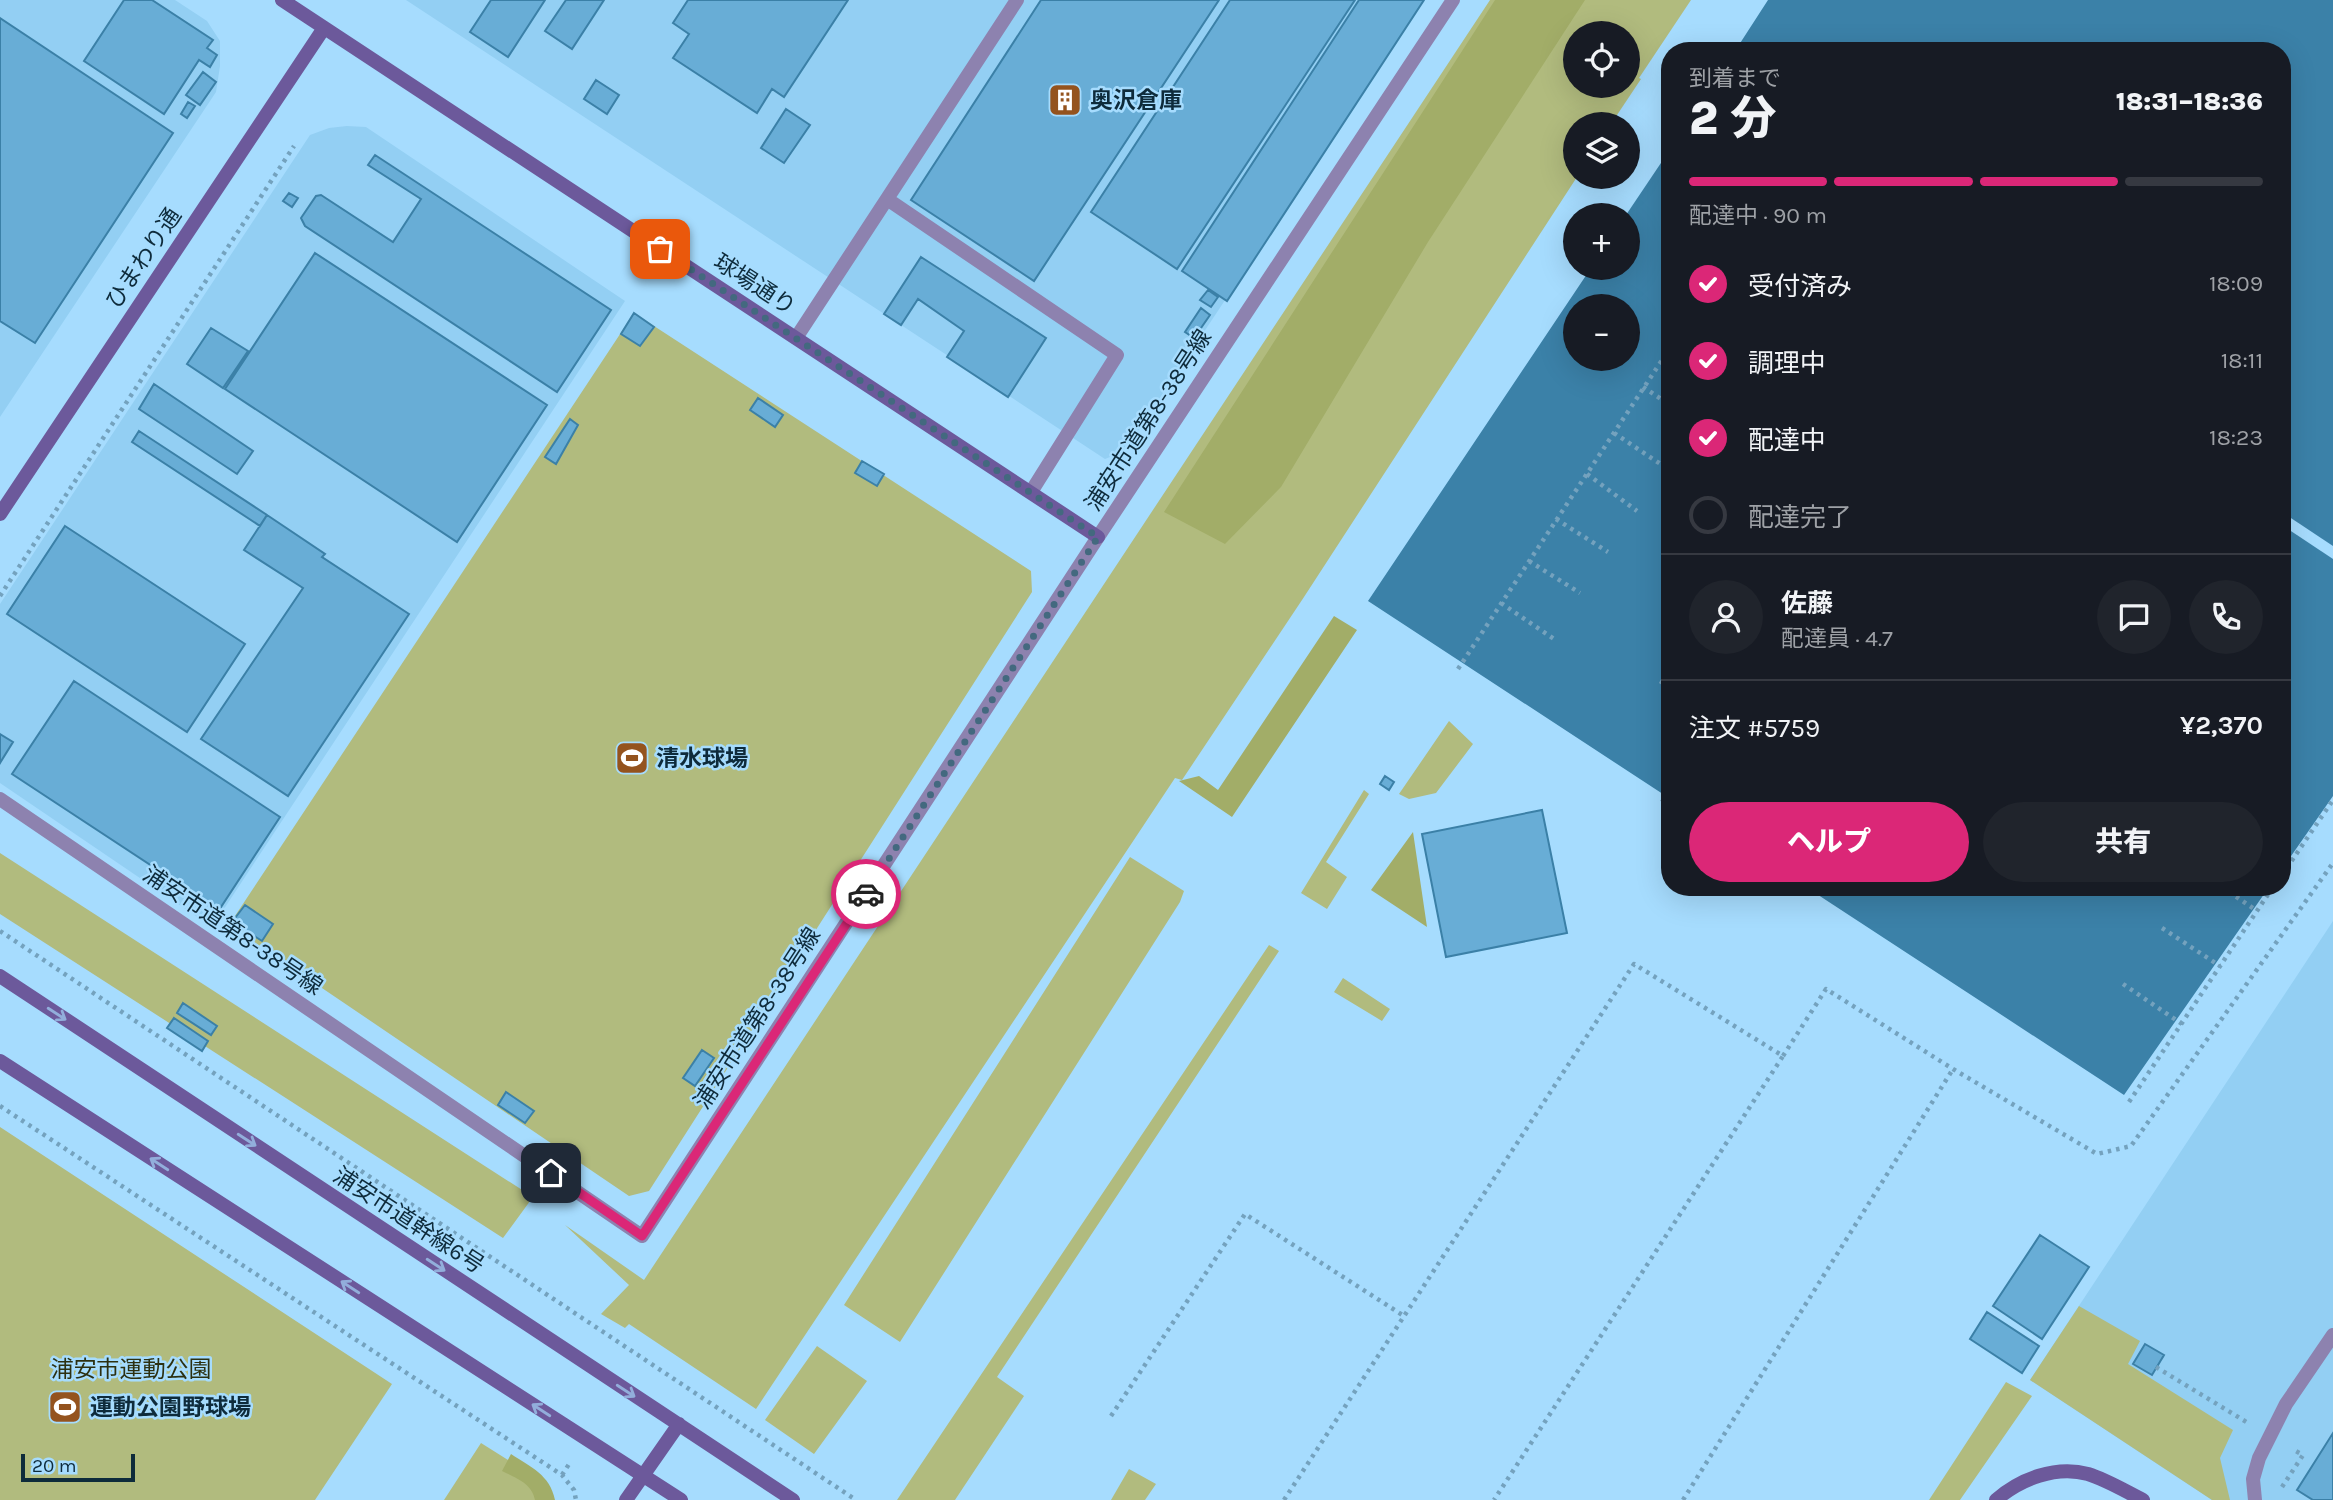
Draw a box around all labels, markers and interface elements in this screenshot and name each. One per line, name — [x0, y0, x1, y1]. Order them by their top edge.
map controls — [1563, 21, 1640, 371]
button: locate — [1563, 21, 1640, 98]
text: 到着まで — [1689, 65, 1781, 92]
building icon: 奥沢倉庫 — [1046, 81, 1084, 119]
text: 18:31–18:36 — [2116, 86, 2263, 117]
place label: 奥沢倉庫 — [1090, 87, 1182, 114]
text: 2 分 — [1689, 92, 1776, 146]
button: layers — [1563, 112, 1640, 189]
text: 配達中 · 90 m — [1689, 202, 1827, 229]
street label: ひまわり通 — [100, 203, 187, 313]
button: + — [1563, 203, 1640, 280]
pin — [630, 219, 690, 279]
icon: bag — [641, 230, 679, 268]
street label: 球場通り — [709, 248, 801, 321]
icon: check — [1689, 265, 1727, 303]
text: 18:09 — [2209, 270, 2263, 297]
text: 受付済み — [1748, 271, 1852, 302]
button: − — [1563, 294, 1640, 371]
street label: 浦安市道第8-38号線 — [1080, 324, 1217, 516]
icon: check — [1689, 342, 1727, 380]
text: 18:11 — [2221, 347, 2263, 374]
text: 調理中 — [1748, 348, 1826, 379]
icon: check — [1689, 419, 1727, 457]
text: 18:23 — [2209, 424, 2263, 451]
text: 配達中 — [1748, 425, 1826, 456]
text: 配達完了 — [1748, 502, 1852, 533]
button: person — [1689, 580, 1763, 654]
button: chat — [2097, 580, 2171, 654]
button: phone — [2189, 580, 2263, 654]
text: 佐藤 — [1781, 588, 1833, 619]
text: 配達員 · 4.7 — [1781, 625, 1893, 652]
text: ¥2,370 — [2180, 710, 2263, 741]
text: 注文 #5759 — [1689, 713, 1820, 744]
sports icon: 清水球場 — [613, 739, 651, 777]
place label: 清水球場 — [656, 745, 748, 772]
button: ヘルプ — [1689, 802, 1969, 882]
button: 共有 — [1983, 802, 2263, 882]
courier — [831, 859, 901, 929]
street label: 浦安市道第8-38号線 — [138, 860, 328, 1001]
icon: car — [847, 875, 885, 913]
street label: 浦安市道第8-38号線 — [689, 922, 826, 1114]
one-way arrow — [47, 1007, 66, 1021]
one-way arrow — [236, 1133, 256, 1147]
pin — [521, 1143, 581, 1203]
icon: home — [532, 1154, 570, 1192]
one-way arrow — [150, 1156, 169, 1171]
street label: 浦安市道幹線6号 — [328, 1162, 489, 1279]
one-way arrow — [426, 1258, 446, 1272]
one-way arrow — [341, 1280, 361, 1294]
park label: 浦安市運動公園 — [51, 1356, 212, 1383]
one-way arrow — [616, 1383, 635, 1398]
sports icon: 運動公園野球場 — [46, 1388, 84, 1426]
place label: 運動公園野球場 — [90, 1394, 251, 1421]
one-way arrow — [532, 1403, 552, 1417]
scale bar — [21, 1451, 135, 1483]
text: 20 m — [32, 1455, 77, 1477]

